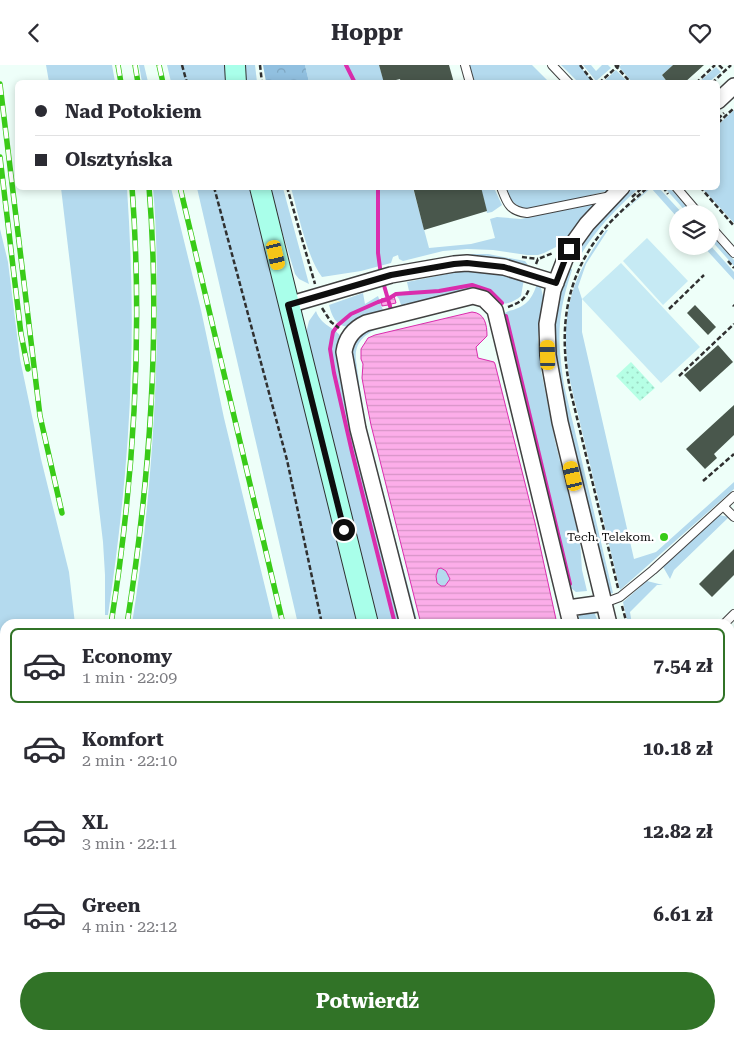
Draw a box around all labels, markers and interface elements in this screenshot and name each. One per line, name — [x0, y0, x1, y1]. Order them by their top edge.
icon: back — [20, 19, 48, 47]
icon: heart — [686, 19, 714, 47]
text: Hoppr — [331, 20, 403, 45]
text: Nad Potokiem — [65, 100, 201, 123]
text: Olsztyńska — [65, 148, 172, 171]
map controls — [669, 205, 719, 255]
button: layers — [669, 205, 719, 255]
route end — [558, 238, 580, 260]
car — [265, 239, 286, 271]
car — [540, 340, 555, 370]
car — [562, 460, 583, 492]
route start — [333, 519, 355, 541]
place label: Tech. Telekom. — [567, 530, 654, 544]
marker: Tech. Telekom. — [658, 531, 670, 543]
icon: car — [22, 643, 67, 688]
text: Economy — [82, 645, 172, 668]
text: 7.54 zł — [653, 654, 713, 677]
text: 1 min · 22:09 — [82, 668, 177, 687]
icon: car — [22, 726, 67, 771]
text: Komfort — [82, 728, 164, 751]
text: 10.18 zł — [643, 737, 713, 760]
text: 2 min · 22:10 — [82, 751, 177, 770]
icon: car — [22, 809, 67, 854]
text: XL — [82, 811, 108, 834]
text: 12.82 zł — [643, 820, 713, 843]
text: 3 min · 22:11 — [82, 834, 177, 853]
icon: car — [22, 892, 67, 937]
text: Green — [82, 894, 140, 917]
text: 6.61 zł — [653, 903, 713, 926]
text: 4 min · 22:12 — [82, 917, 177, 936]
button: Potwierdź — [20, 972, 715, 1030]

